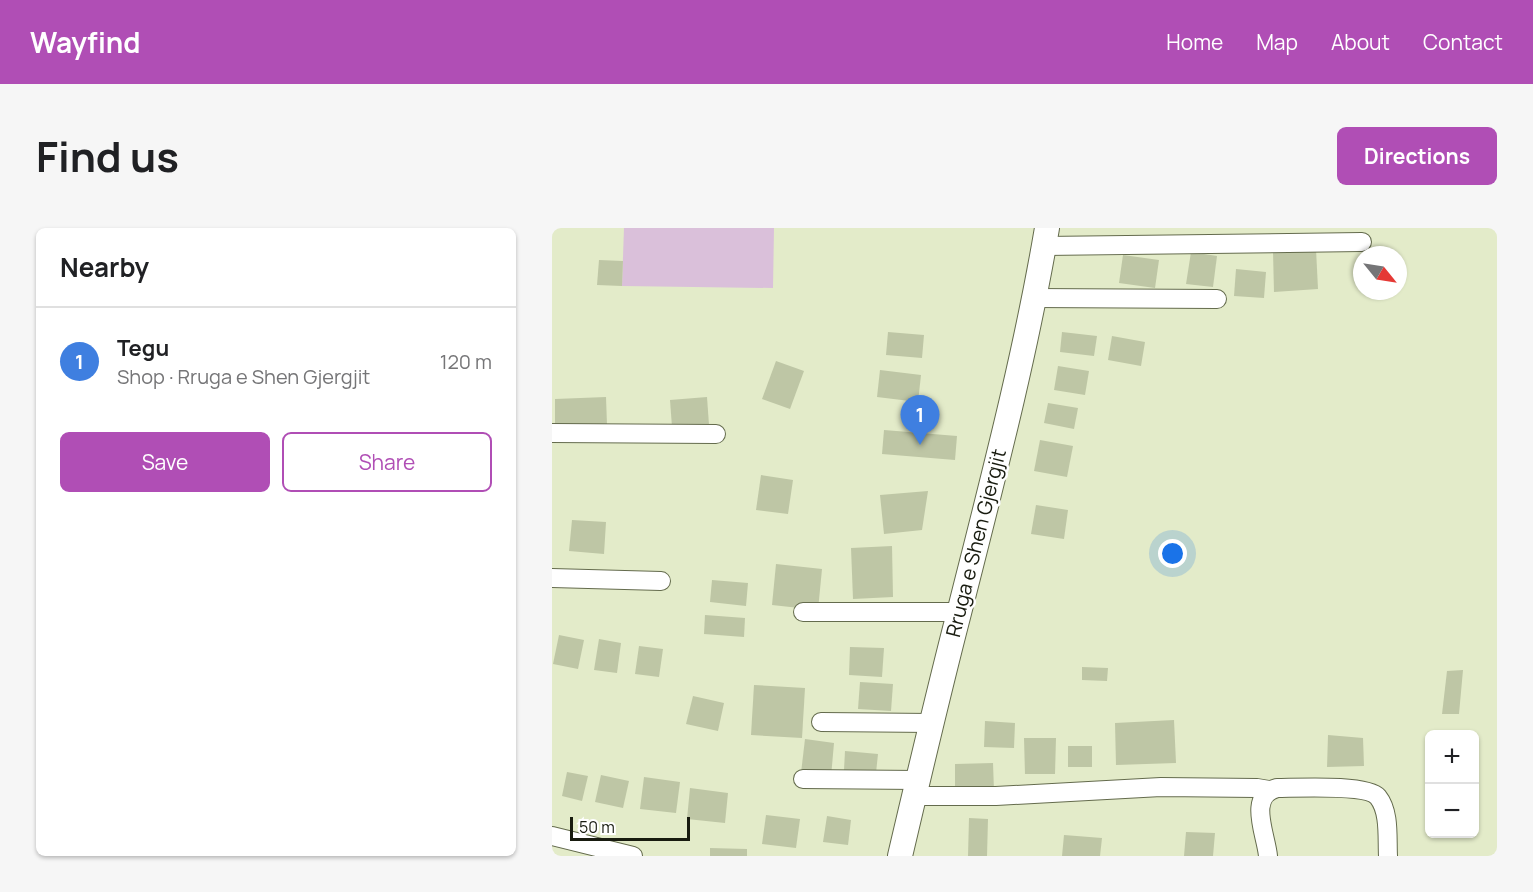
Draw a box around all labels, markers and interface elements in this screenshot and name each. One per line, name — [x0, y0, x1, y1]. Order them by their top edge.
text: Wayfind — [30, 23, 140, 61]
text: Home — [1166, 28, 1223, 56]
text: Map — [1256, 28, 1298, 56]
text: About — [1331, 28, 1390, 56]
text: Contact — [1423, 28, 1503, 56]
text: Find us — [36, 127, 179, 185]
button: Directions — [1337, 127, 1497, 185]
north arrow — [1353, 246, 1407, 300]
text: Nearby — [60, 249, 149, 285]
text: Tegu — [117, 333, 169, 363]
text: 1 — [75, 348, 84, 375]
text: 120 m — [440, 348, 492, 375]
text: Shop · Rruga e Shen Gjergjit — [117, 363, 370, 390]
pin: 1 — [900, 396, 940, 445]
button: Save — [60, 432, 270, 492]
button: Share — [282, 432, 492, 492]
street label: Rruga e Shen Gjergjit — [939, 446, 1012, 640]
your location — [1158, 539, 1187, 568]
map controls — [1425, 730, 1479, 838]
button: + — [1425, 730, 1479, 784]
button: − — [1425, 784, 1479, 838]
scale bar — [570, 814, 690, 842]
text: 50 m — [579, 816, 615, 838]

